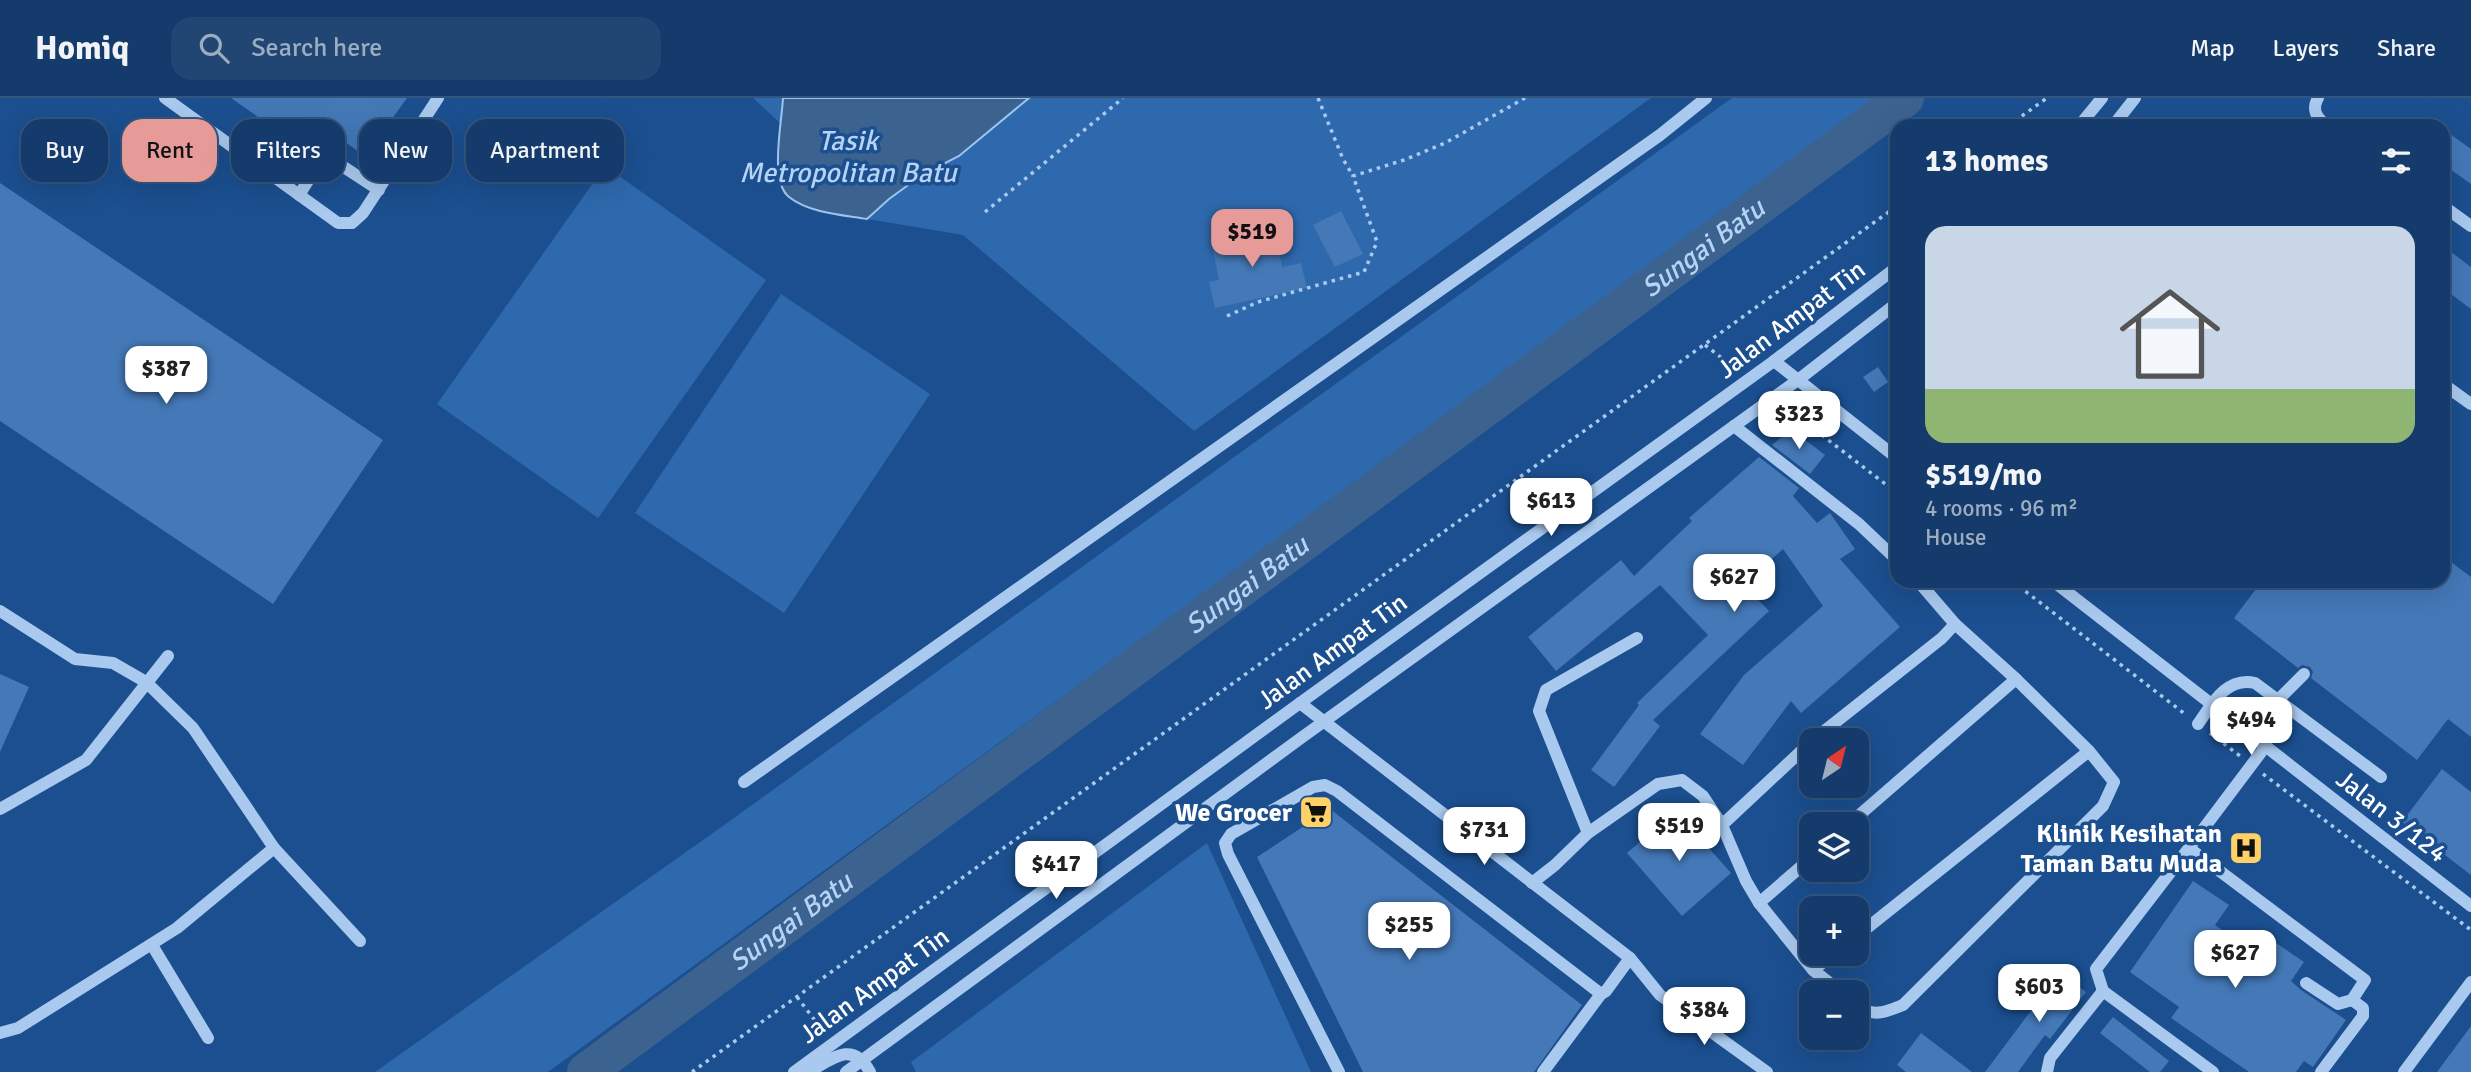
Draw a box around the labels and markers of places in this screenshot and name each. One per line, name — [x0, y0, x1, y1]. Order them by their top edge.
pin: $519 — [1211, 209, 1293, 269]
pin: $387 — [125, 346, 207, 406]
pin: $323 — [1758, 392, 1840, 451]
pin: $613 — [1510, 478, 1592, 538]
pin: $627 — [1693, 554, 1775, 614]
pin: $494 — [2210, 698, 2292, 757]
supermarket icon: We Grocer — [1297, 793, 1335, 831]
place label: We Grocer — [1175, 797, 1293, 829]
pin: $519 — [1638, 804, 1720, 863]
pin: $731 — [1443, 808, 1525, 867]
place label: Klinik Kesihatan Taman Batu Muda — [2021, 818, 2222, 880]
hospital icon: Klinik Kesihatan Taman Batu Muda — [2227, 829, 2265, 867]
pin: $417 — [1015, 842, 1097, 901]
pin: $255 — [1368, 902, 1450, 962]
pin: $627 — [2194, 930, 2276, 990]
pin: $603 — [1998, 964, 2080, 1024]
pin: $384 — [1663, 988, 1745, 1047]

